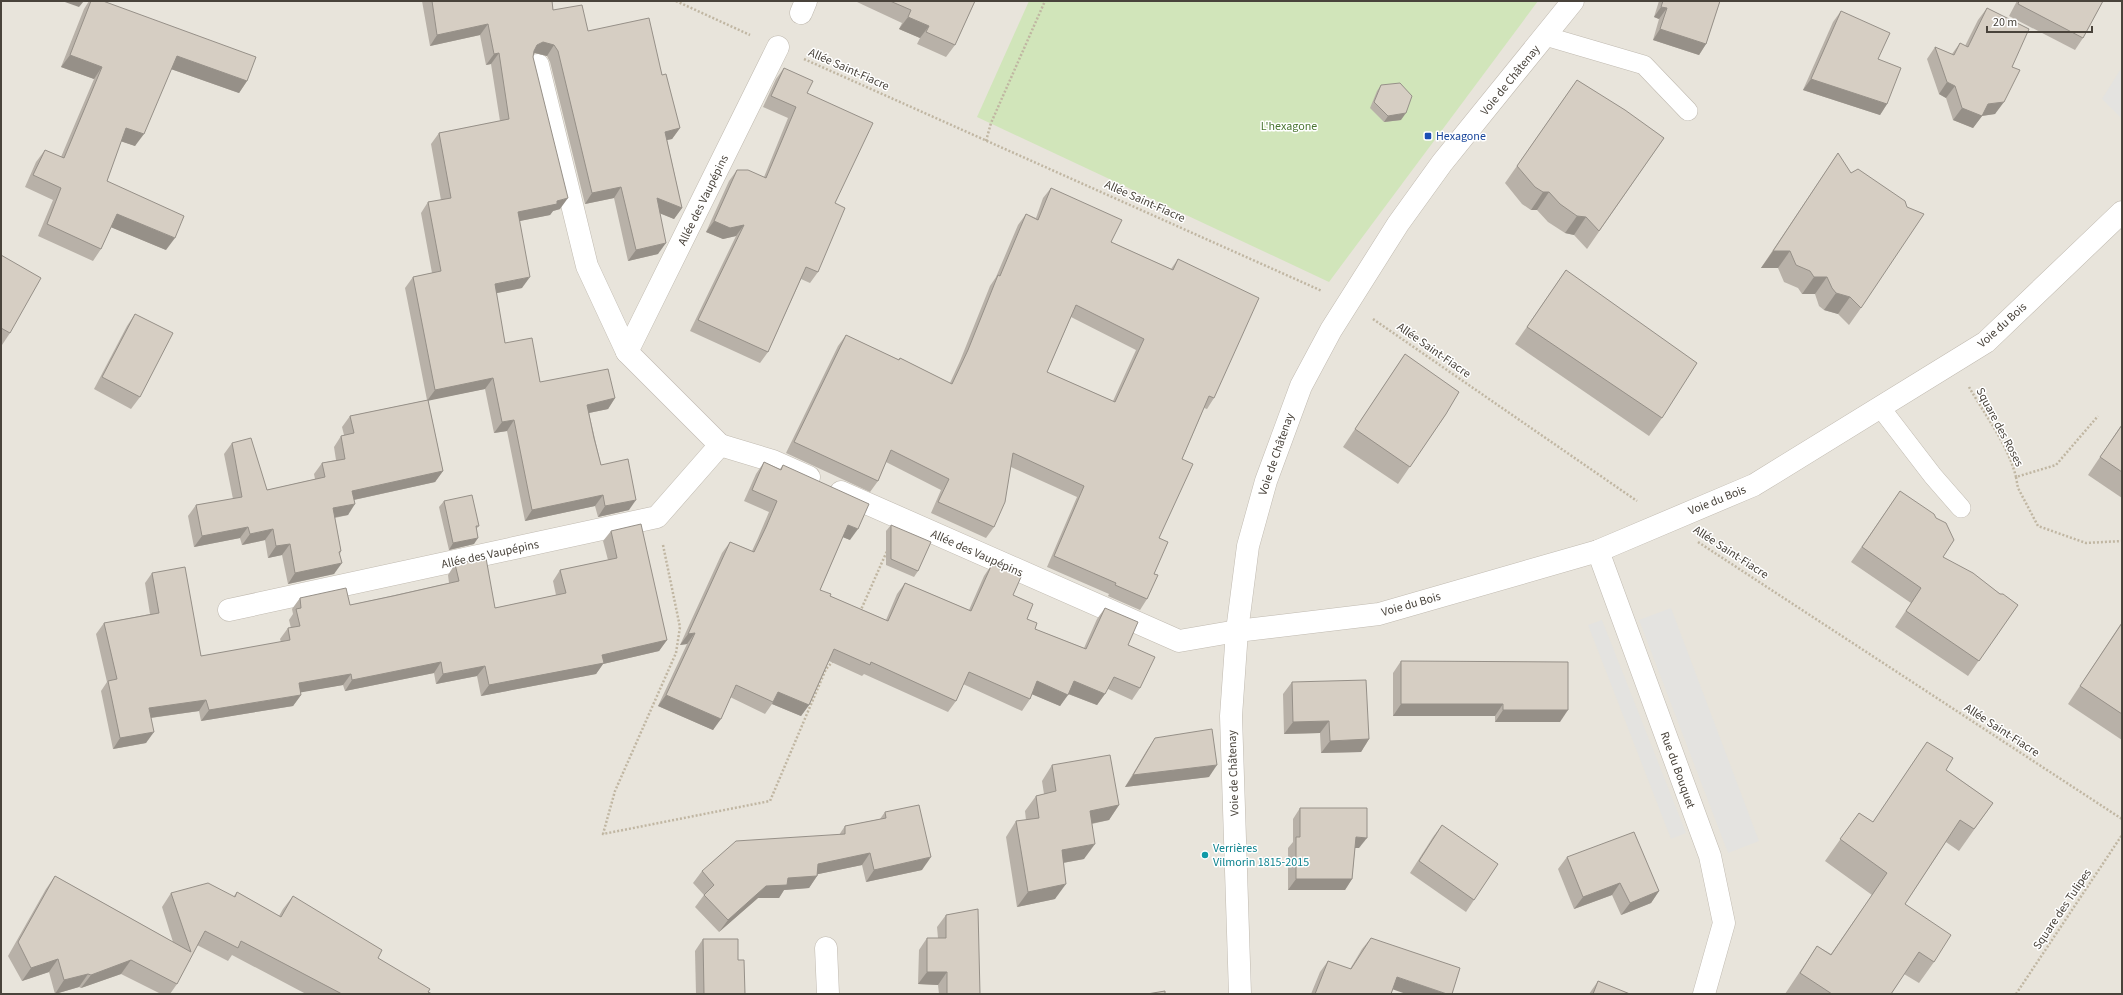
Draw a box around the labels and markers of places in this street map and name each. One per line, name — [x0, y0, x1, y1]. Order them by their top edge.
place label: Hexagone — [1436, 128, 1486, 145]
marker: Hexagone — [1423, 131, 1433, 141]
place label: Verrières Vilmorin 1815-2015 — [1213, 840, 1309, 871]
marker: Verrières Vilmorin 1815-2015 — [1200, 850, 1210, 860]

